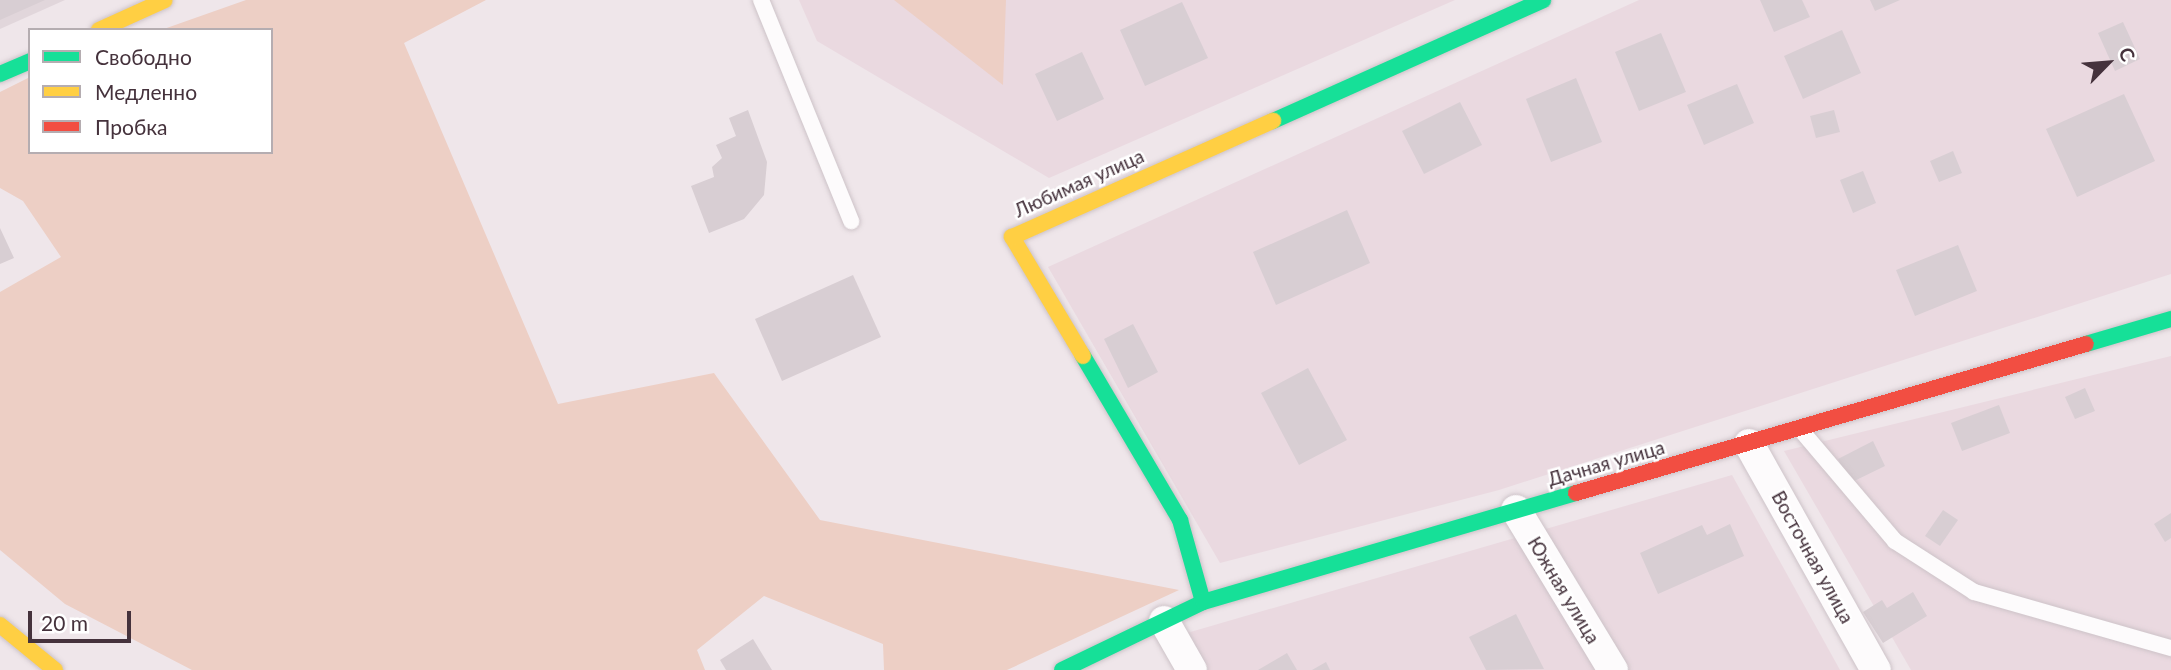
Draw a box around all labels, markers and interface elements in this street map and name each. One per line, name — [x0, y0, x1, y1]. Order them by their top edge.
legend — [28, 28, 273, 154]
north arrow — [2073, 28, 2143, 98]
text: С — [2114, 43, 2141, 64]
text: Свободно — [95, 44, 192, 69]
text: Медленно — [95, 79, 197, 104]
text: Пробка — [95, 114, 168, 139]
street label: Любимая улица — [1011, 144, 1147, 222]
street label: Дачная улица — [1545, 435, 1667, 491]
street label: Восточная улица — [1767, 487, 1859, 627]
street label: Южная улица — [1523, 532, 1605, 648]
scale bar — [32, 596, 135, 640]
text: 20 m — [41, 610, 88, 635]

